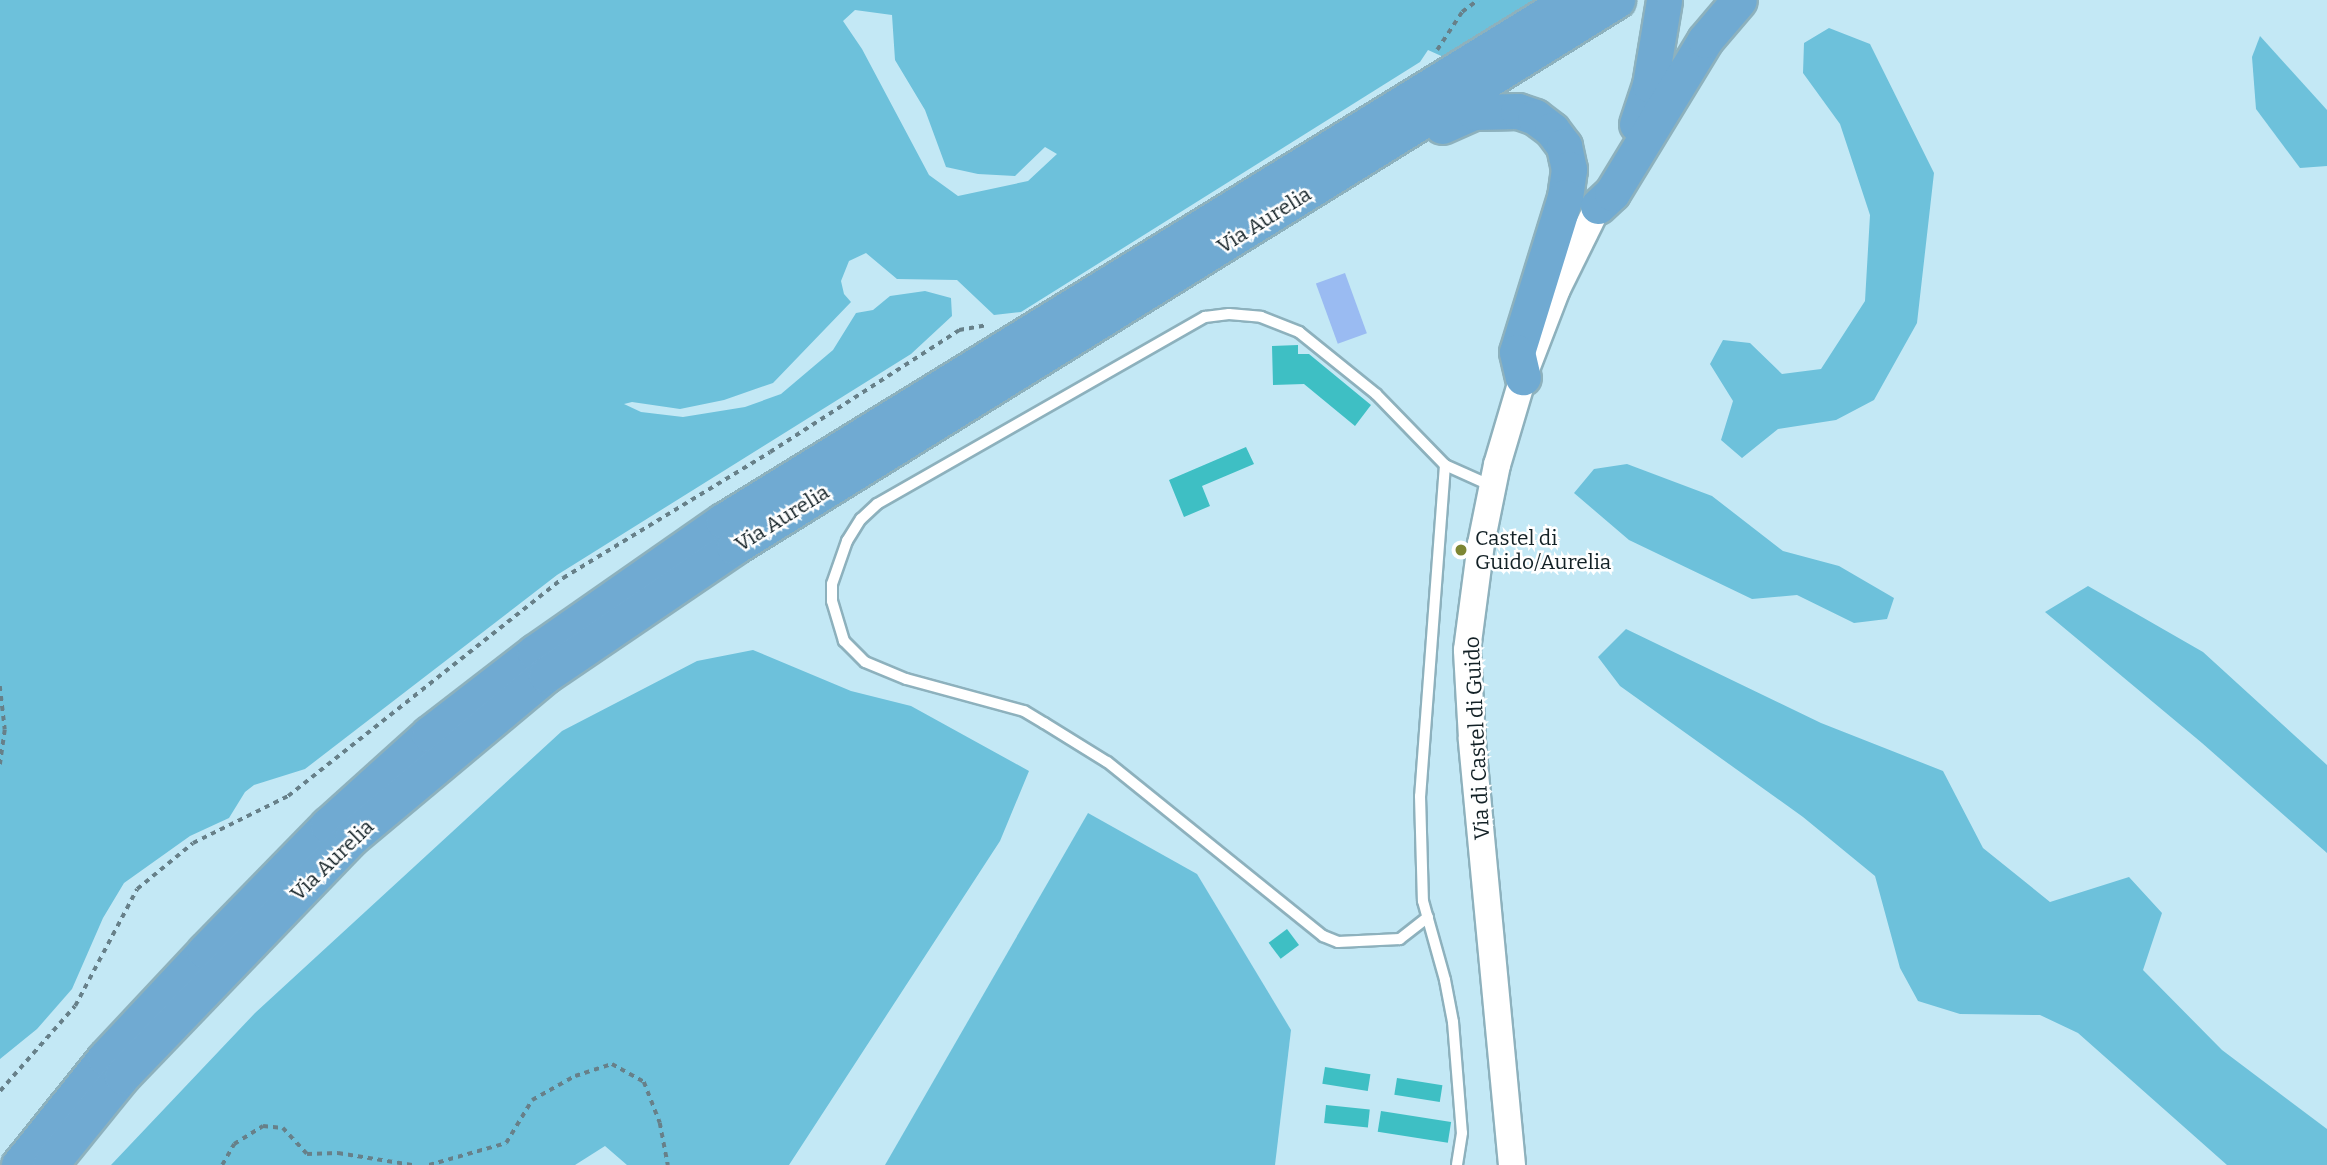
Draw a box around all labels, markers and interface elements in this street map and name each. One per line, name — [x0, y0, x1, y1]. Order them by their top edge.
street label: Via Aurelia — [1212, 181, 1316, 259]
street label: Via Aurelia — [730, 479, 834, 557]
place label: Castel di Guido/Aurelia — [1475, 525, 1611, 575]
marker: Castel di Guido/Aurelia — [1453, 542, 1469, 558]
street label: Via di Castel di Guido — [1459, 636, 1495, 840]
street label: Via Aurelia — [285, 814, 379, 906]

